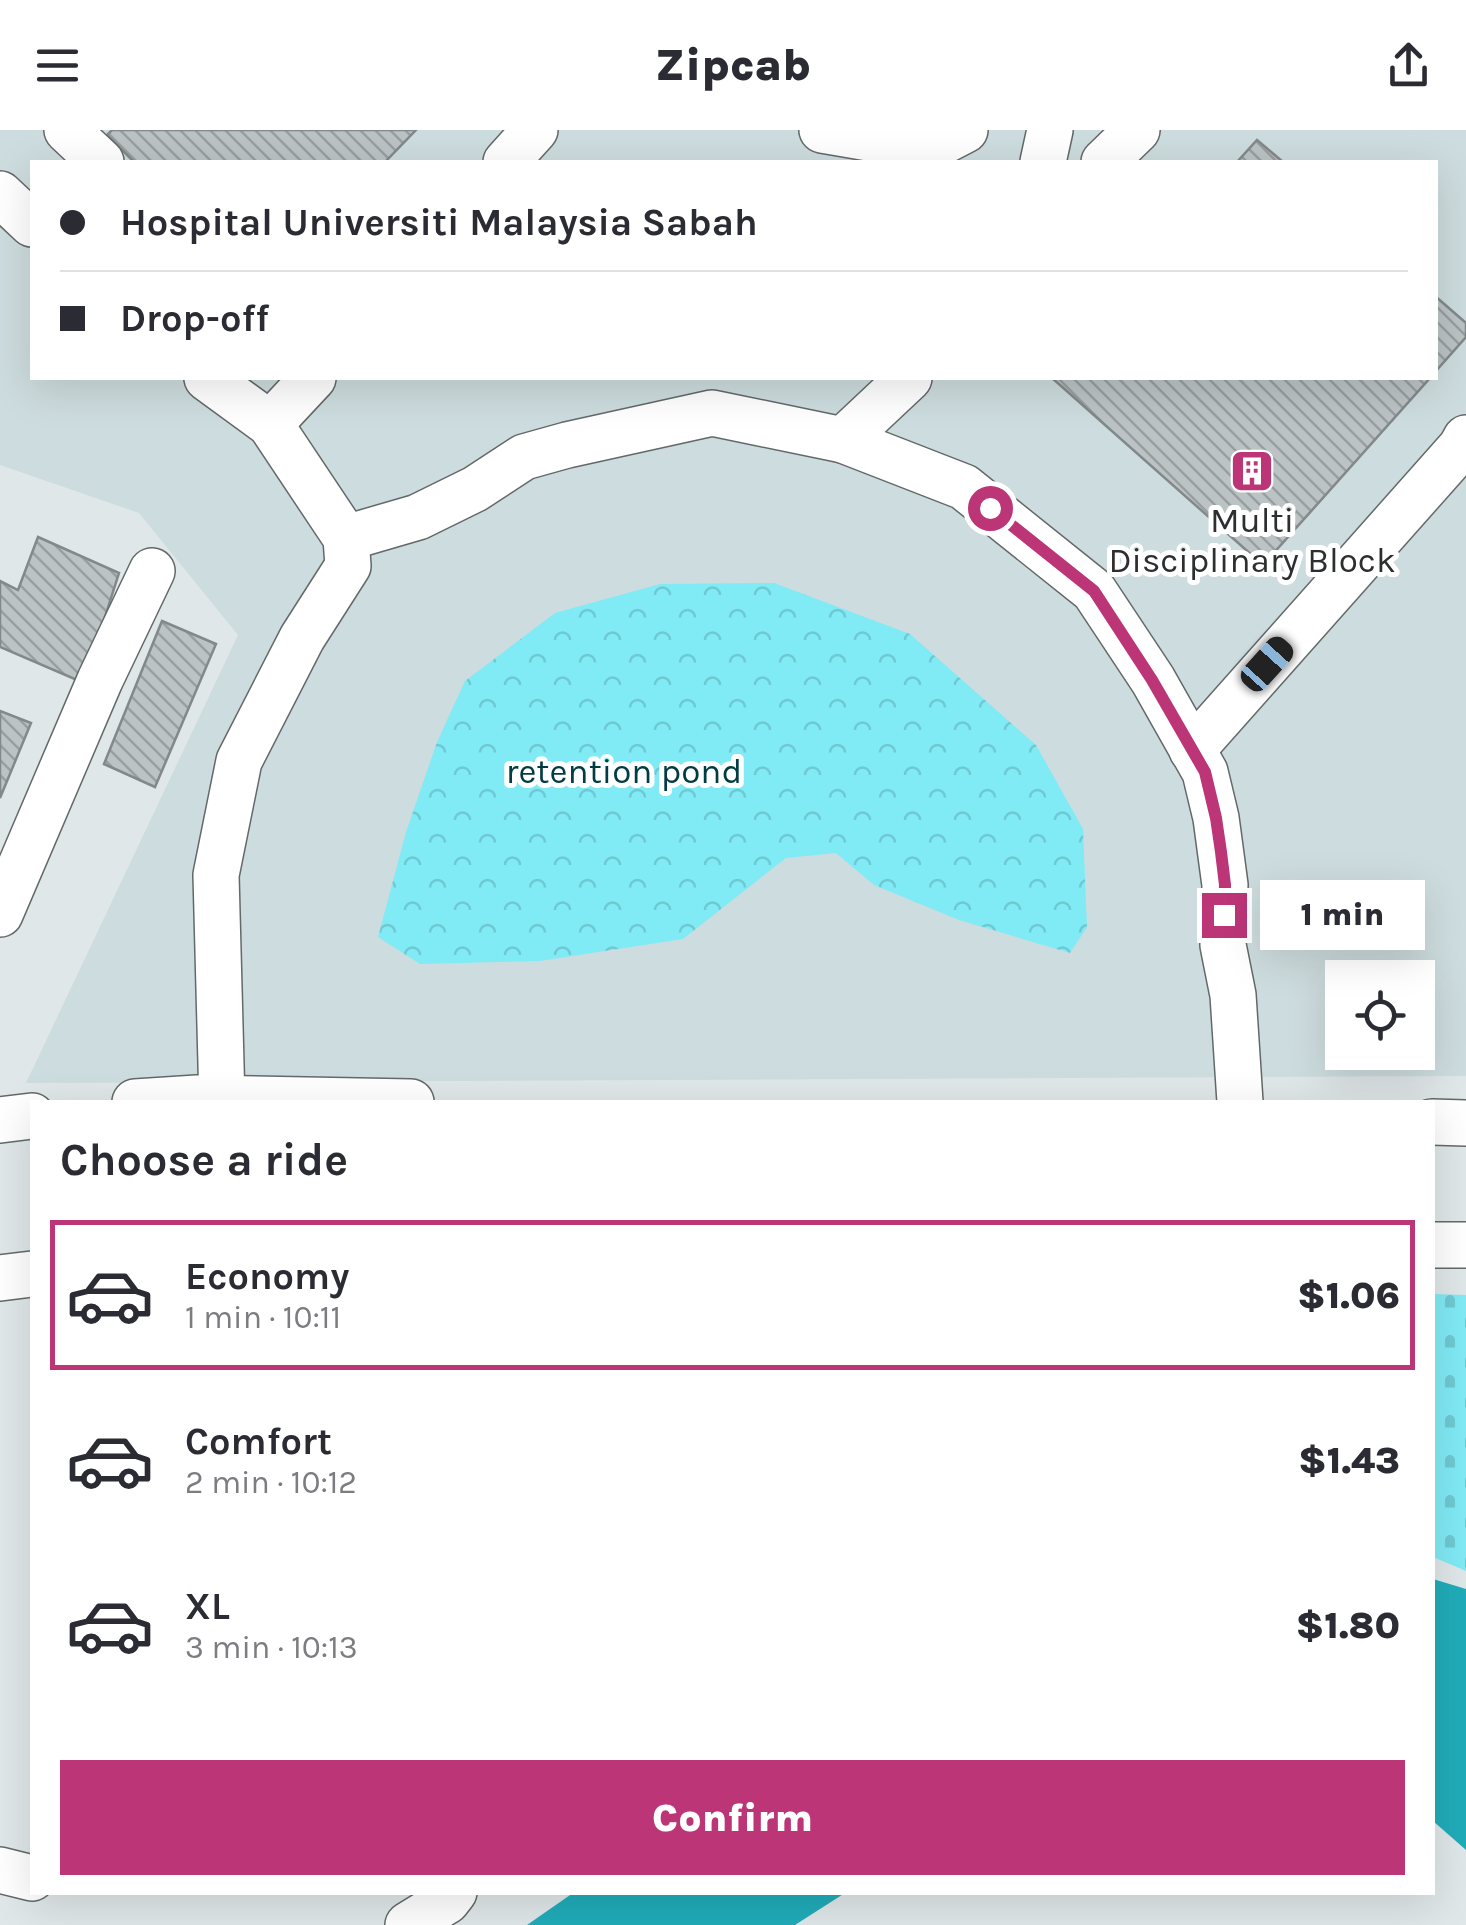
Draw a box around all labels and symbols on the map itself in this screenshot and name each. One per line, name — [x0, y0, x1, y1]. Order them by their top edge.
building icon: Multi Disciplinary Block — [1229, 448, 1275, 494]
route start — [968, 486, 1013, 531]
place label: Multi Disciplinary Block — [1108, 500, 1396, 581]
car — [1236, 632, 1298, 696]
park label: retention pond — [506, 751, 742, 792]
callout: 1 min — [1259, 880, 1424, 950]
route end — [1202, 893, 1247, 938]

